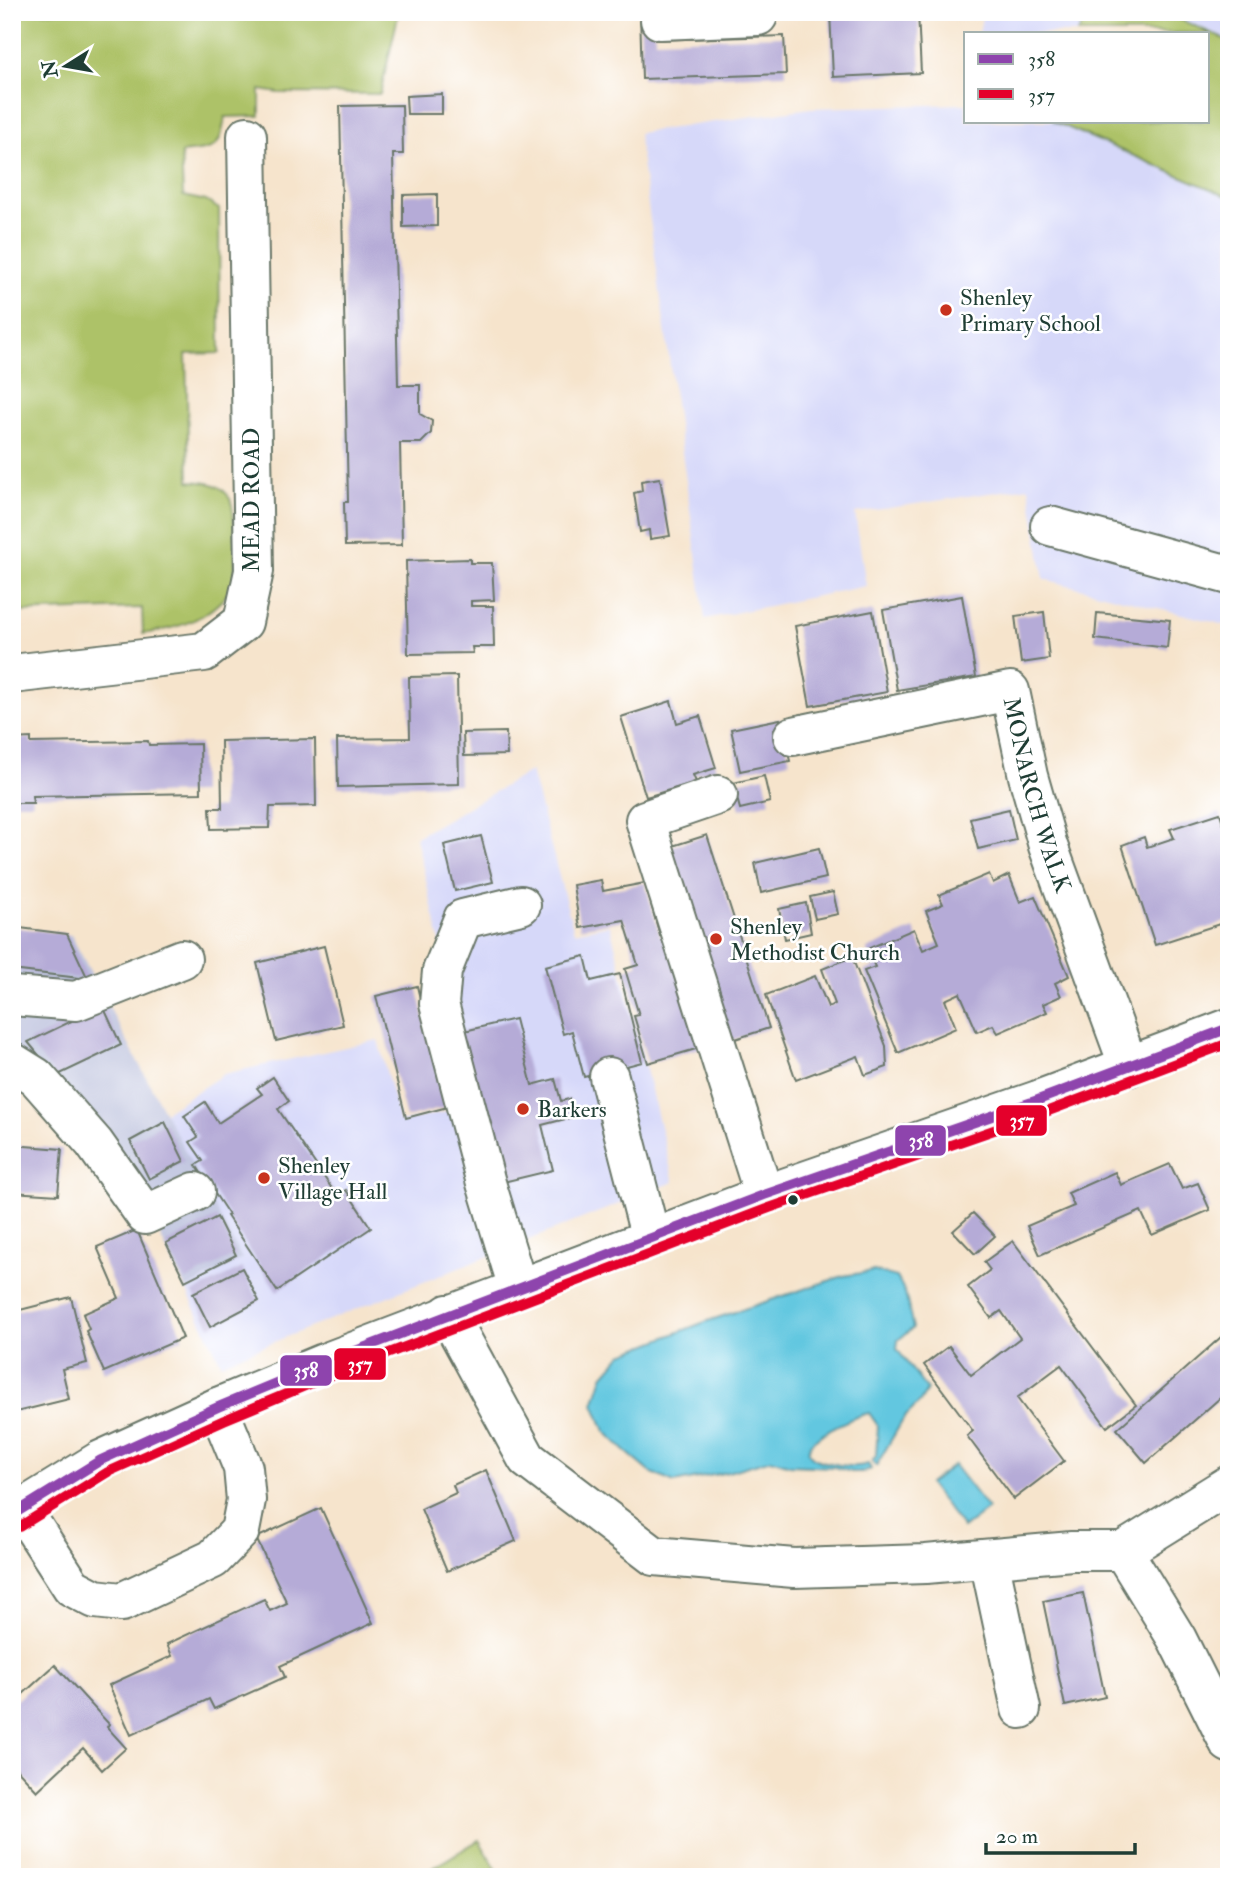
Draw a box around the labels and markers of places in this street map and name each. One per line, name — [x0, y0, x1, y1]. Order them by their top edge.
place label: Shenley Primary School — [960, 283, 1101, 338]
marker: Shenley Primary School — [938, 302, 954, 318]
place label: Shenley Methodist Church — [730, 912, 900, 967]
marker: Shenley Methodist Church — [708, 931, 724, 947]
place label: Barkers — [537, 1095, 607, 1124]
marker: Barkers — [515, 1101, 531, 1117]
place label: Shenley Village Hall — [278, 1151, 388, 1206]
marker: Shenley Village Hall — [256, 1170, 272, 1186]
unlabelled marker — [786, 1193, 800, 1207]

